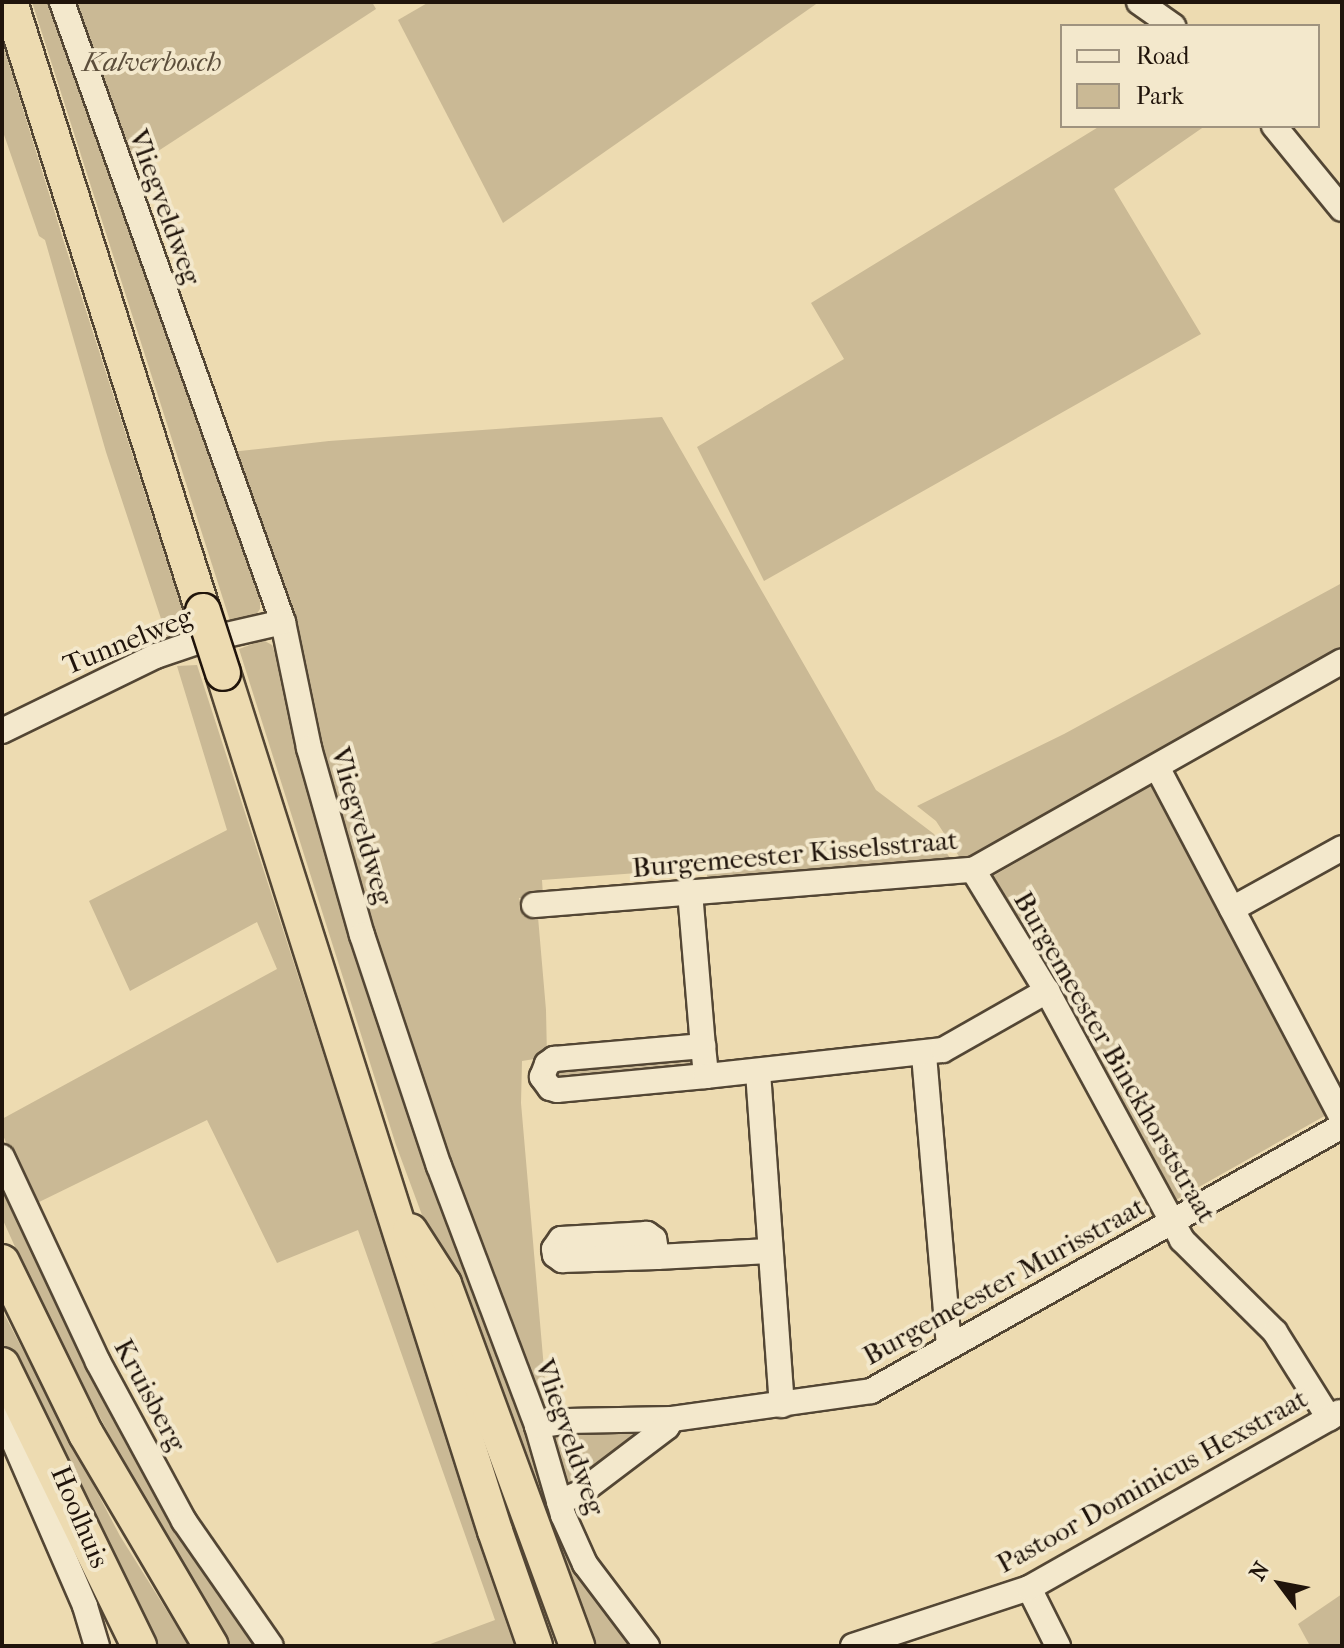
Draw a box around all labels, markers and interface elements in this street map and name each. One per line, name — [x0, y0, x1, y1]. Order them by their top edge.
legend — [1060, 24, 1320, 128]
text: Road — [1136, 42, 1189, 70]
park label: Kalverbosch — [83, 45, 221, 79]
text: Park — [1136, 82, 1184, 110]
street label: Vliegveldweg — [121, 125, 209, 289]
street label: Tunnelweg — [58, 600, 198, 682]
street label: Vliegveldweg — [323, 743, 401, 909]
street label: Burgemeester Kisselsstraat — [631, 823, 959, 885]
street label: Burgemeester Binckhorststraat — [1006, 885, 1224, 1229]
street label: Burgemeester Murisstraat — [857, 1189, 1151, 1373]
street label: Kruisberg — [107, 1333, 193, 1457]
street label: Vliegveldweg — [528, 1355, 612, 1519]
street label: Pastoor Dominicus Hexstraat — [991, 1381, 1313, 1581]
street label: Hoolhuis — [44, 1461, 116, 1573]
north arrow — [1240, 1544, 1320, 1624]
text: N — [1244, 1557, 1275, 1585]

